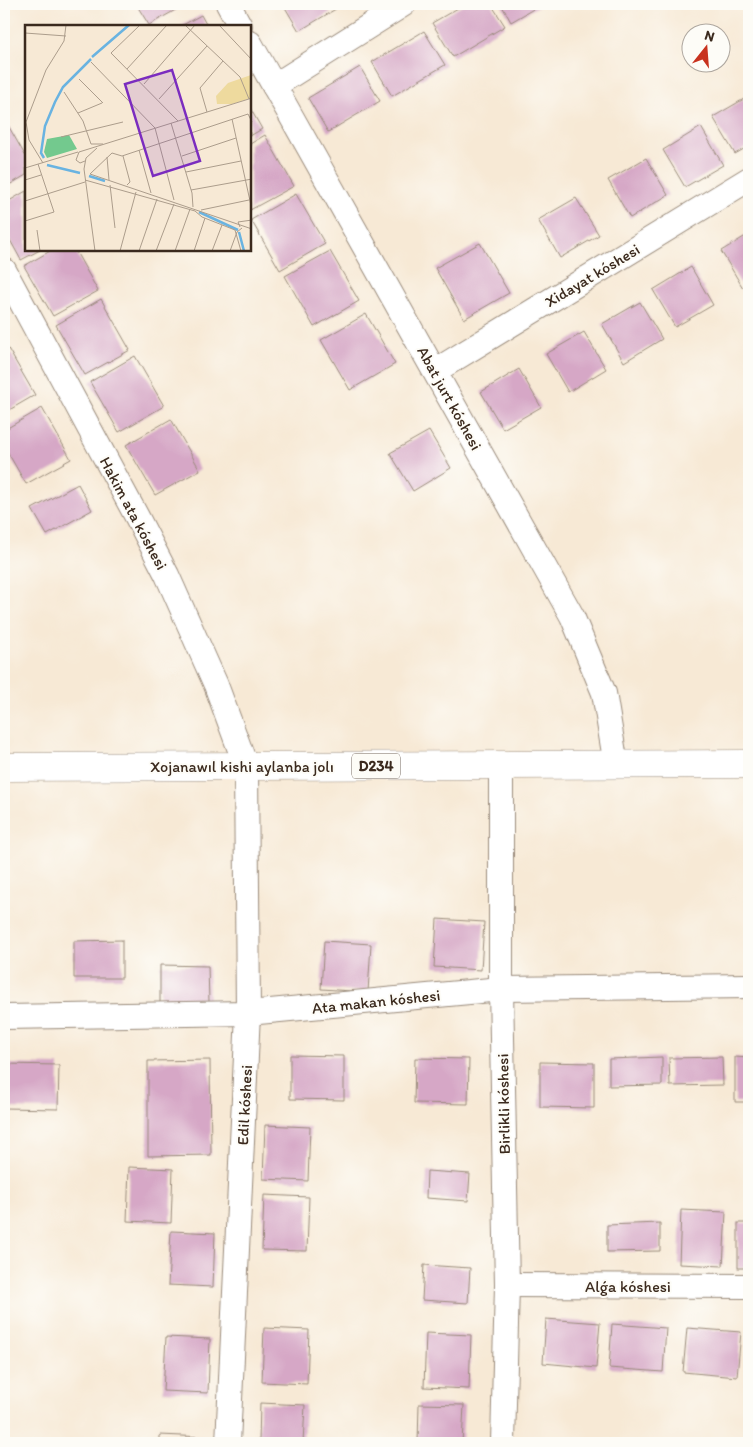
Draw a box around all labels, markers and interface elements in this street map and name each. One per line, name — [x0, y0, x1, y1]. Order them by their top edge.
north arrow — [680, 22, 730, 72]
inset map — [25, 25, 251, 251]
text: N — [703, 27, 717, 46]
street label: Xidayat kóshesi — [541, 240, 643, 311]
street label: Abat jurt kóshesi — [413, 343, 486, 453]
street label: Hakim ata kóshesi — [96, 453, 171, 573]
road number: D234 — [352, 754, 400, 778]
street label: Xojanawıl kishi aylanba jolı — [150, 757, 334, 776]
street label: Ata makan kóshesi — [311, 985, 441, 1018]
street label: Birlikli kóshesi — [493, 1053, 514, 1155]
street label: Edil kóshesi — [233, 1064, 256, 1146]
street label: Alǵa kóshesi — [585, 1277, 671, 1296]

